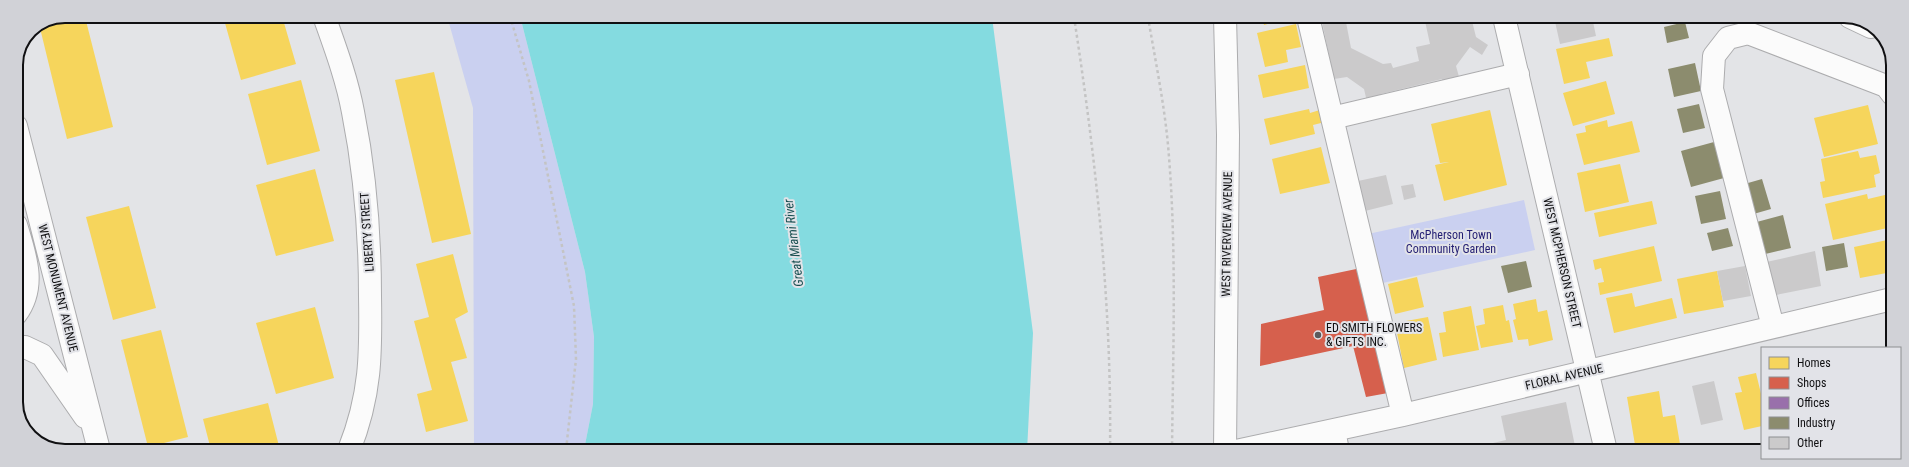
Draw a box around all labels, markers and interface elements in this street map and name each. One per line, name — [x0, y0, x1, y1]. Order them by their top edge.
street label: WEST RIVERVIEW AVENUE — [1219, 171, 1235, 297]
street label: LIBERTY STREET — [357, 192, 377, 272]
water label: Great Miami River — [781, 197, 806, 288]
street label: WEST MCPHERSON STREET — [1540, 197, 1584, 329]
street label: WEST MONUMENT AVENUE — [35, 223, 81, 353]
park label: McPherson Town Community Garden — [1406, 228, 1496, 256]
place label: ED SMITH FLOWERS & GIFTS INC. — [1326, 321, 1422, 349]
marker: ED SMITH FLOWERS & GIFTS INC. — [1313, 330, 1323, 340]
legend — [1761, 347, 1901, 459]
text: Homes — [1797, 356, 1831, 370]
street label: FLORAL AVENUE — [1524, 361, 1604, 393]
text: Shops — [1797, 376, 1826, 390]
text: Offices — [1797, 396, 1830, 410]
text: Industry — [1797, 416, 1835, 430]
text: Other — [1797, 436, 1823, 450]

